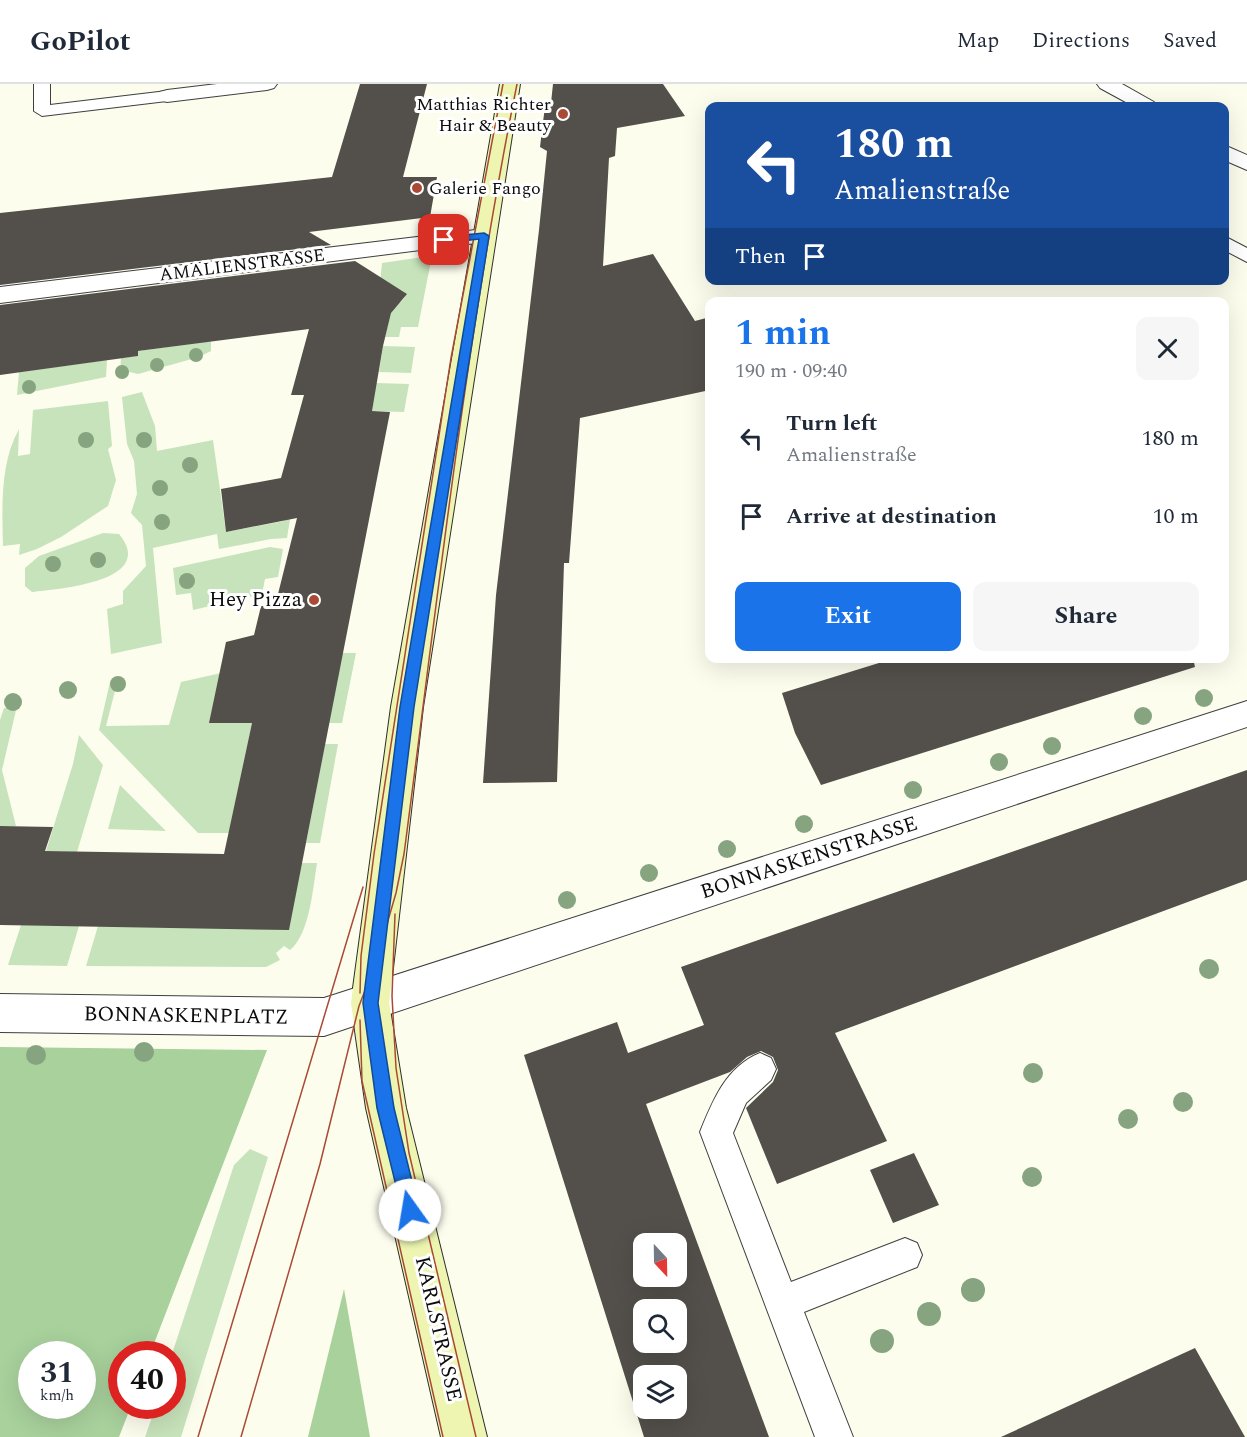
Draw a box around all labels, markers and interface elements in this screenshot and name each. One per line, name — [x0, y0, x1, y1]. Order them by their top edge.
text: GoPilot — [30, 20, 131, 63]
text: Map — [957, 25, 999, 57]
text: Directions — [1032, 25, 1130, 57]
text: Saved — [1163, 25, 1217, 57]
place label: Matthias Richter Hair & Beauty — [416, 91, 552, 139]
marker: Matthias Richter Hair & Beauty — [556, 107, 570, 121]
text: 180 m — [834, 113, 953, 176]
icon: left — [735, 126, 813, 204]
text: Amalienstraße — [834, 170, 1010, 212]
place label: Galerie Fango — [429, 175, 541, 202]
marker: Galerie Fango — [410, 181, 424, 195]
pin — [418, 214, 469, 265]
icon: arrive — [427, 223, 460, 256]
text: Then — [735, 240, 786, 273]
icon: arrive — [798, 240, 831, 273]
street label: AMALIENSTRASSE — [158, 241, 326, 289]
text: 1 min — [735, 306, 831, 361]
button: close — [1136, 317, 1199, 380]
text: 190 m · 09:40 — [735, 356, 847, 386]
text: Turn left — [786, 407, 878, 440]
icon: left — [735, 422, 768, 455]
text: 180 m — [1142, 422, 1199, 455]
text: Amalienstraße — [786, 440, 917, 470]
icon: arrive — [735, 500, 768, 533]
text: Arrive at destination — [786, 500, 997, 533]
text: 10 m — [1153, 500, 1199, 533]
button: Exit — [735, 582, 961, 651]
button: Share — [973, 582, 1199, 651]
place label: Hey Pizza — [209, 584, 303, 616]
marker: Hey Pizza — [307, 593, 321, 607]
street label: BONNASKENSTRASSE — [696, 808, 922, 908]
street label: BONNASKENPLATZ — [83, 998, 289, 1034]
position arrow — [378, 1178, 442, 1242]
north arrow — [633, 1233, 687, 1287]
map controls — [633, 1233, 687, 1419]
street label: KARLSTRASSE — [406, 1253, 470, 1405]
button: search — [633, 1299, 687, 1353]
speed limit sign: 40 — [108, 1341, 186, 1419]
text: 31 — [40, 1350, 74, 1396]
button: layers — [633, 1365, 687, 1419]
text: km/h — [40, 1384, 74, 1407]

